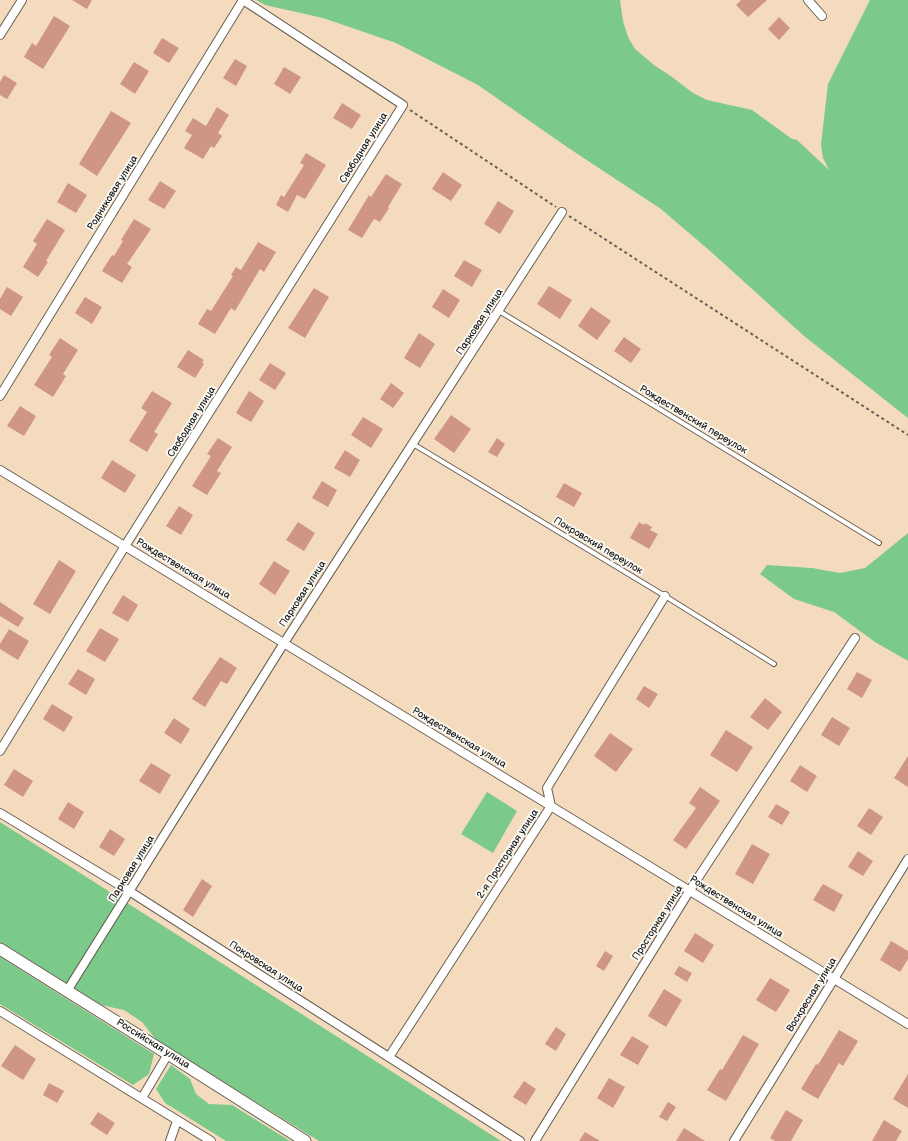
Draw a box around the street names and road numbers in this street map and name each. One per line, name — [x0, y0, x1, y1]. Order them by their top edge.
street label: Свободная улица — [337, 110, 391, 186]
street label: Родниковая улица — [85, 153, 141, 233]
street label: Парковая улица — [454, 287, 506, 357]
street label: Рождественский переулок — [637, 383, 749, 457]
street label: Свободная улица — [165, 384, 219, 460]
street label: Покровский переулок — [551, 515, 645, 577]
street label: Рождественская улица — [134, 536, 232, 602]
street label: Парковая улица — [277, 559, 329, 629]
street label: Рождественская улица — [410, 705, 508, 771]
street label: 2-я Просторная улица — [475, 807, 541, 901]
street label: Парковая улица — [107, 833, 157, 905]
street label: Рождественская улица — [687, 873, 785, 941]
street label: Просторная улица — [630, 883, 686, 963]
street label: Покровская улица — [227, 939, 305, 995]
street label: Воскресная улица — [784, 956, 840, 1034]
street label: Российская улица — [114, 1017, 192, 1071]

